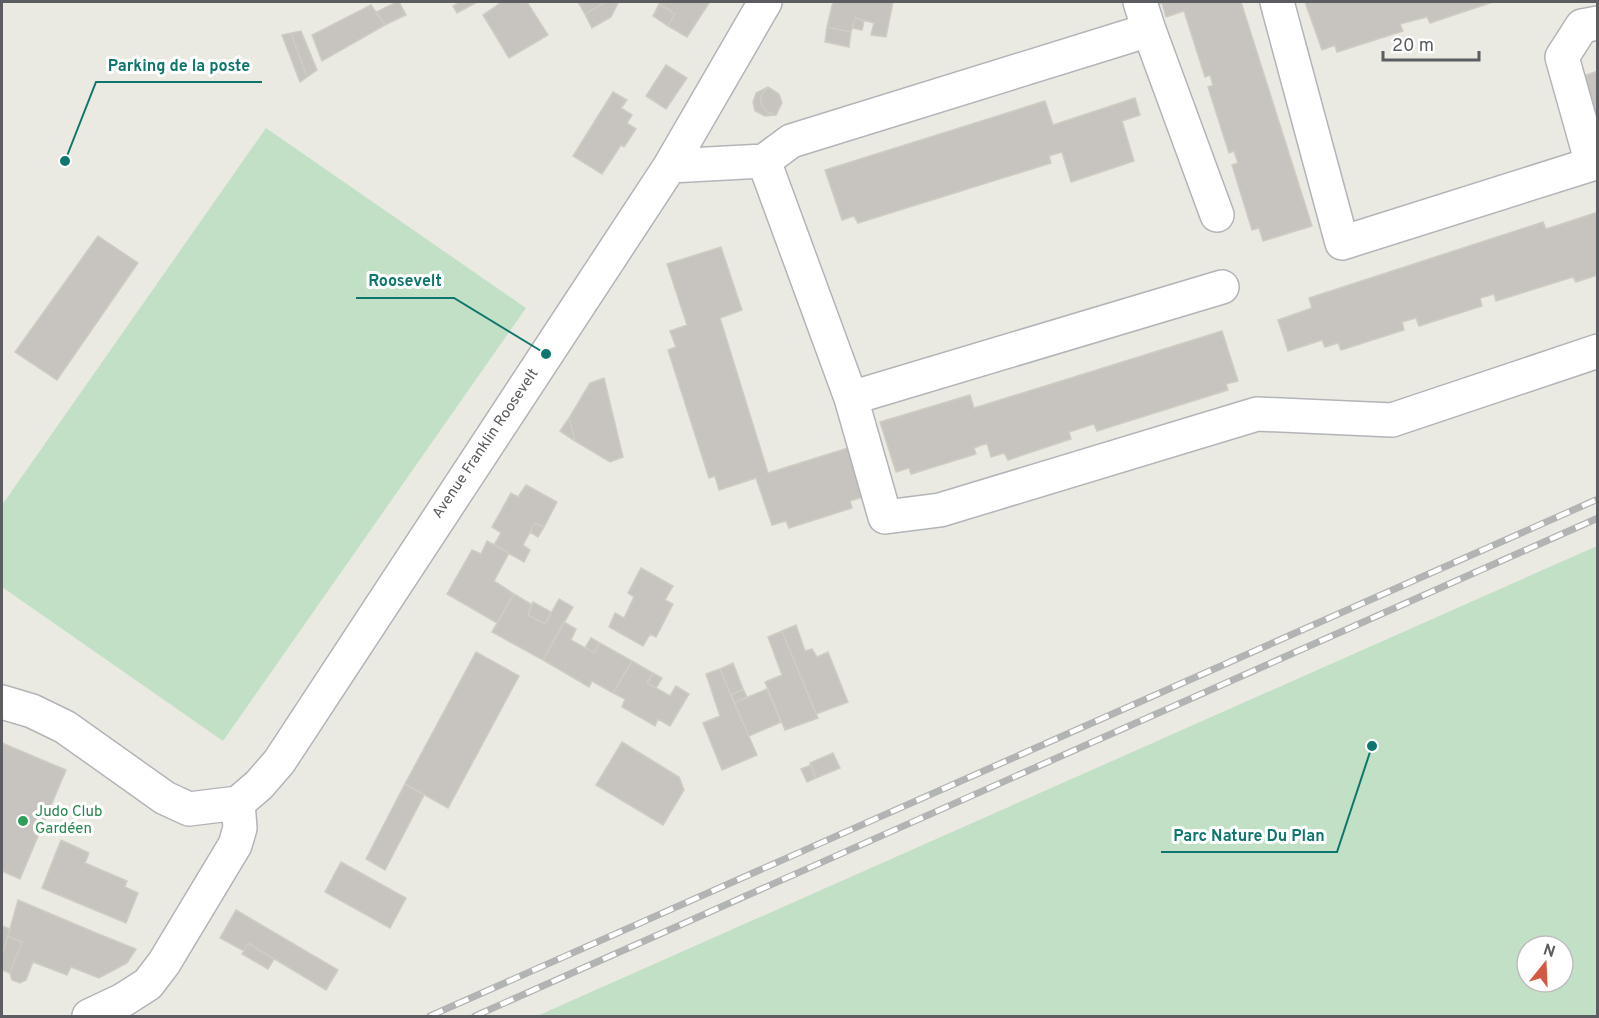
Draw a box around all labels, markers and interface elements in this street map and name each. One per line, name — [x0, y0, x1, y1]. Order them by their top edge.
scale bar — [1383, 24, 1479, 62]
text: 20 m — [1392, 35, 1434, 58]
callout: Parking de la poste — [96, 48, 262, 82]
text: Parking de la poste — [108, 57, 250, 77]
callout: Roosevelt — [356, 264, 454, 298]
text: Roosevelt — [368, 272, 442, 292]
street label: Avenue Franklin Roosevelt — [429, 365, 543, 523]
place label: Judo Club Gardéen — [35, 803, 102, 839]
marker: Judo Club Gardéen — [16, 814, 30, 828]
callout: Parc Nature Du Plan — [1161, 818, 1337, 852]
text: Parc Nature Du Plan — [1173, 827, 1325, 847]
north arrow — [1515, 934, 1575, 994]
text: N — [1540, 940, 1558, 963]

